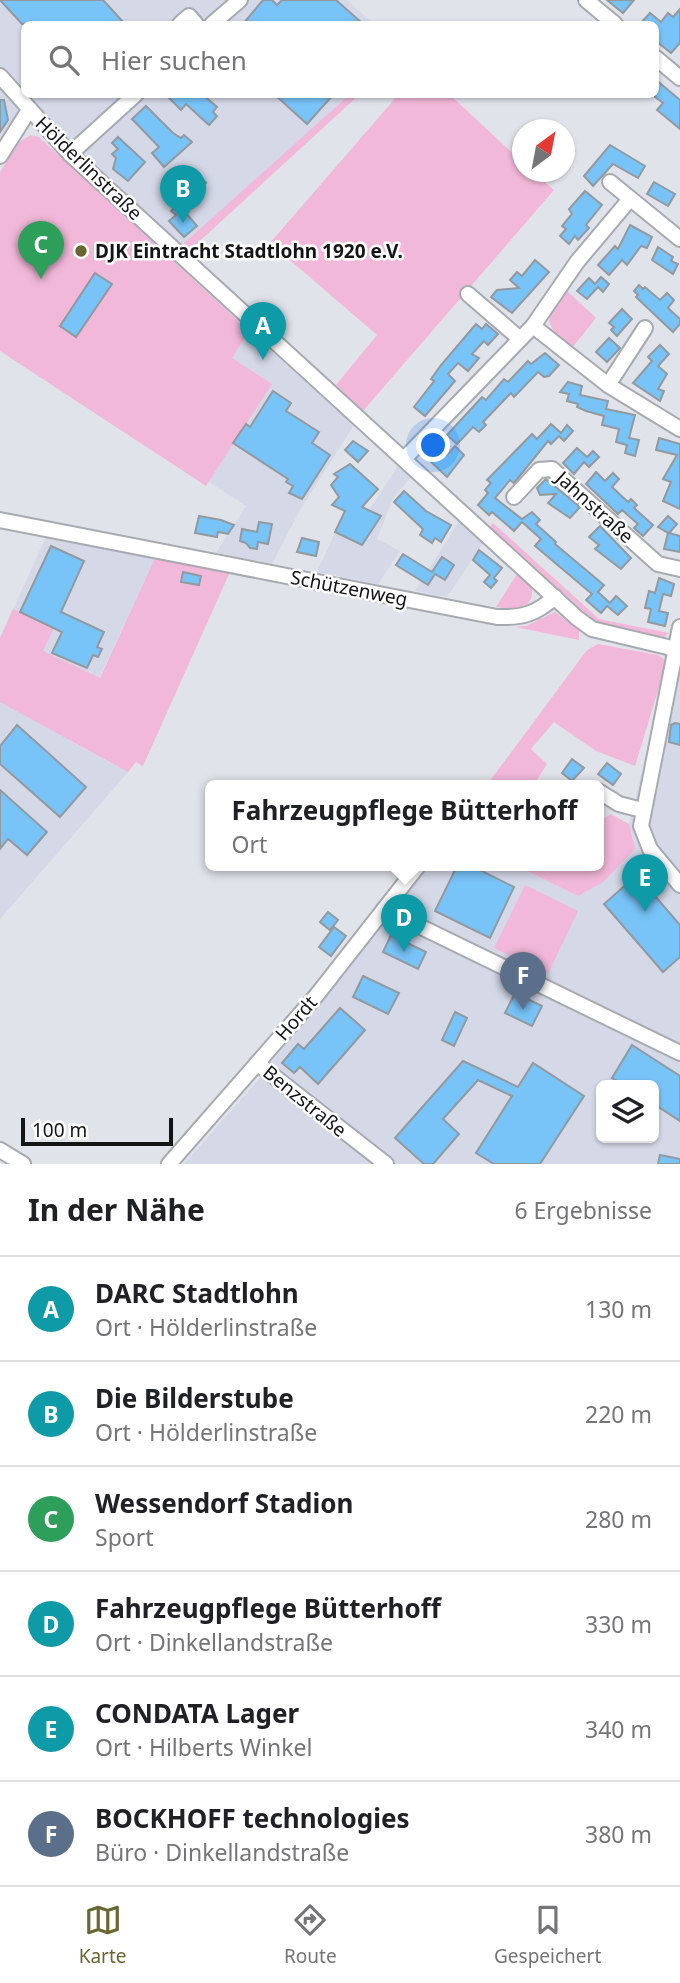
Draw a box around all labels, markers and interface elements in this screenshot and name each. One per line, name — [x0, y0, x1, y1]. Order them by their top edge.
search box — [21, 21, 659, 98]
icon: search — [45, 41, 83, 79]
text: Hier suchen — [101, 42, 247, 78]
street label: Hölderlinstraße — [30, 110, 148, 226]
north arrow — [512, 119, 575, 182]
pin: B — [160, 165, 206, 223]
pin: C — [18, 221, 64, 279]
place label: DJK Eintracht Stadtlohn 1920 e.V. — [95, 238, 403, 264]
marker: DJK Eintracht Stadtlohn 1920 e.V. — [73, 243, 89, 259]
pin: A — [240, 302, 286, 360]
your location — [416, 428, 450, 462]
street label: Jahnstraße — [549, 464, 639, 549]
street label: Schützenweg — [288, 564, 410, 612]
popup — [205, 780, 604, 871]
text: Fahrzeugpflege Bütterhoff — [232, 792, 577, 828]
text: Ort — [232, 828, 267, 860]
pin: E — [622, 854, 668, 912]
pin: D — [381, 894, 427, 952]
pin: F — [500, 952, 546, 1010]
street label: Hordt — [269, 990, 323, 1046]
street label: Benzstraße — [258, 1059, 352, 1143]
map controls — [596, 1080, 659, 1143]
button: layers — [596, 1080, 659, 1143]
scale bar — [21, 1115, 173, 1147]
text: 100 m — [32, 1117, 87, 1143]
text: In der Nähe — [28, 1189, 205, 1230]
text: 6 Ergebnisse — [514, 1194, 652, 1226]
text: DARC Stadtlohn — [95, 1275, 299, 1311]
text: A — [43, 1293, 59, 1325]
text: 130 m — [585, 1293, 652, 1325]
text: Ort · Hölderlinstraße — [95, 1311, 317, 1343]
text: Die Bilderstube — [95, 1380, 294, 1416]
text: B — [43, 1398, 59, 1430]
text: 220 m — [585, 1398, 652, 1430]
text: Ort · Hölderlinstraße — [95, 1416, 317, 1448]
text: Wessendorf Stadion — [95, 1485, 353, 1521]
text: C — [44, 1503, 58, 1535]
text: 280 m — [585, 1503, 652, 1535]
text: Sport — [95, 1521, 154, 1553]
text: Fahrzeugpflege Bütterhoff — [95, 1590, 441, 1626]
text: D — [43, 1608, 59, 1640]
text: 330 m — [585, 1608, 652, 1640]
text: Ort · Dinkellandstraße — [95, 1626, 333, 1658]
text: CONDATA Lager — [95, 1695, 299, 1731]
text: E — [45, 1713, 57, 1745]
text: 340 m — [585, 1713, 652, 1745]
text: Ort · Hilberts Winkel — [95, 1731, 312, 1763]
text: BOCKHOFF technologies — [95, 1800, 410, 1836]
text: F — [45, 1818, 57, 1850]
text: 380 m — [585, 1818, 652, 1850]
text: Büro · Dinkellandstraße — [95, 1836, 349, 1868]
tab: Karte — [79, 1901, 127, 1969]
tab: Route — [284, 1901, 337, 1969]
tab: Gespeichert — [494, 1901, 601, 1969]

